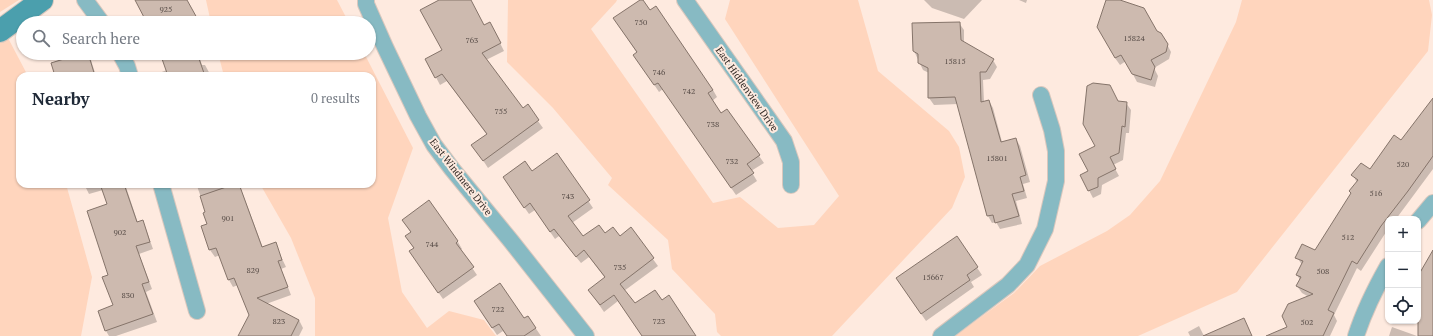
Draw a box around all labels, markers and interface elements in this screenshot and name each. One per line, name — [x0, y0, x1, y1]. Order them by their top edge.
house number: 925 — [160, 4, 172, 14]
search box — [16, 16, 376, 60]
house number: 750 — [635, 17, 647, 27]
icon: search — [30, 27, 52, 49]
text: Search here — [62, 28, 140, 48]
house number: 15824 — [1123, 33, 1145, 43]
house number: 763 — [466, 35, 478, 45]
street label: East Hiddenview Drive — [713, 44, 781, 134]
house number: 15815 — [944, 56, 966, 66]
house number: 746 — [653, 67, 666, 77]
house number: 742 — [683, 86, 695, 96]
text: Nearby — [32, 87, 90, 110]
text: 0 results — [311, 89, 360, 107]
house number: 755 — [495, 106, 507, 116]
house number: 738 — [707, 119, 719, 129]
street label: East Windmere Drive — [427, 136, 495, 218]
house number: 15801 — [986, 153, 1008, 163]
house number: 732 — [726, 156, 738, 166]
house number: 520 — [1397, 159, 1409, 169]
house number: 516 — [1370, 188, 1383, 198]
house number: 743 — [562, 191, 574, 201]
house number: 901 — [222, 213, 234, 223]
map controls — [1385, 216, 1421, 324]
button: + — [1385, 216, 1421, 252]
house number: 902 — [114, 227, 126, 237]
house number: 512 — [1342, 232, 1354, 242]
house number: 744 — [426, 239, 439, 249]
button: − — [1385, 252, 1421, 288]
house number: 735 — [614, 262, 626, 272]
house number: 829 — [247, 265, 259, 275]
house number: 508 — [1317, 266, 1329, 276]
house number: 15667 — [922, 272, 944, 282]
button: locate — [1385, 288, 1421, 324]
house number: 830 — [122, 290, 134, 300]
house number: 722 — [492, 304, 504, 314]
house number: 823 — [273, 316, 285, 326]
house number: 723 — [653, 316, 665, 326]
house number: 502 — [1301, 317, 1313, 327]

